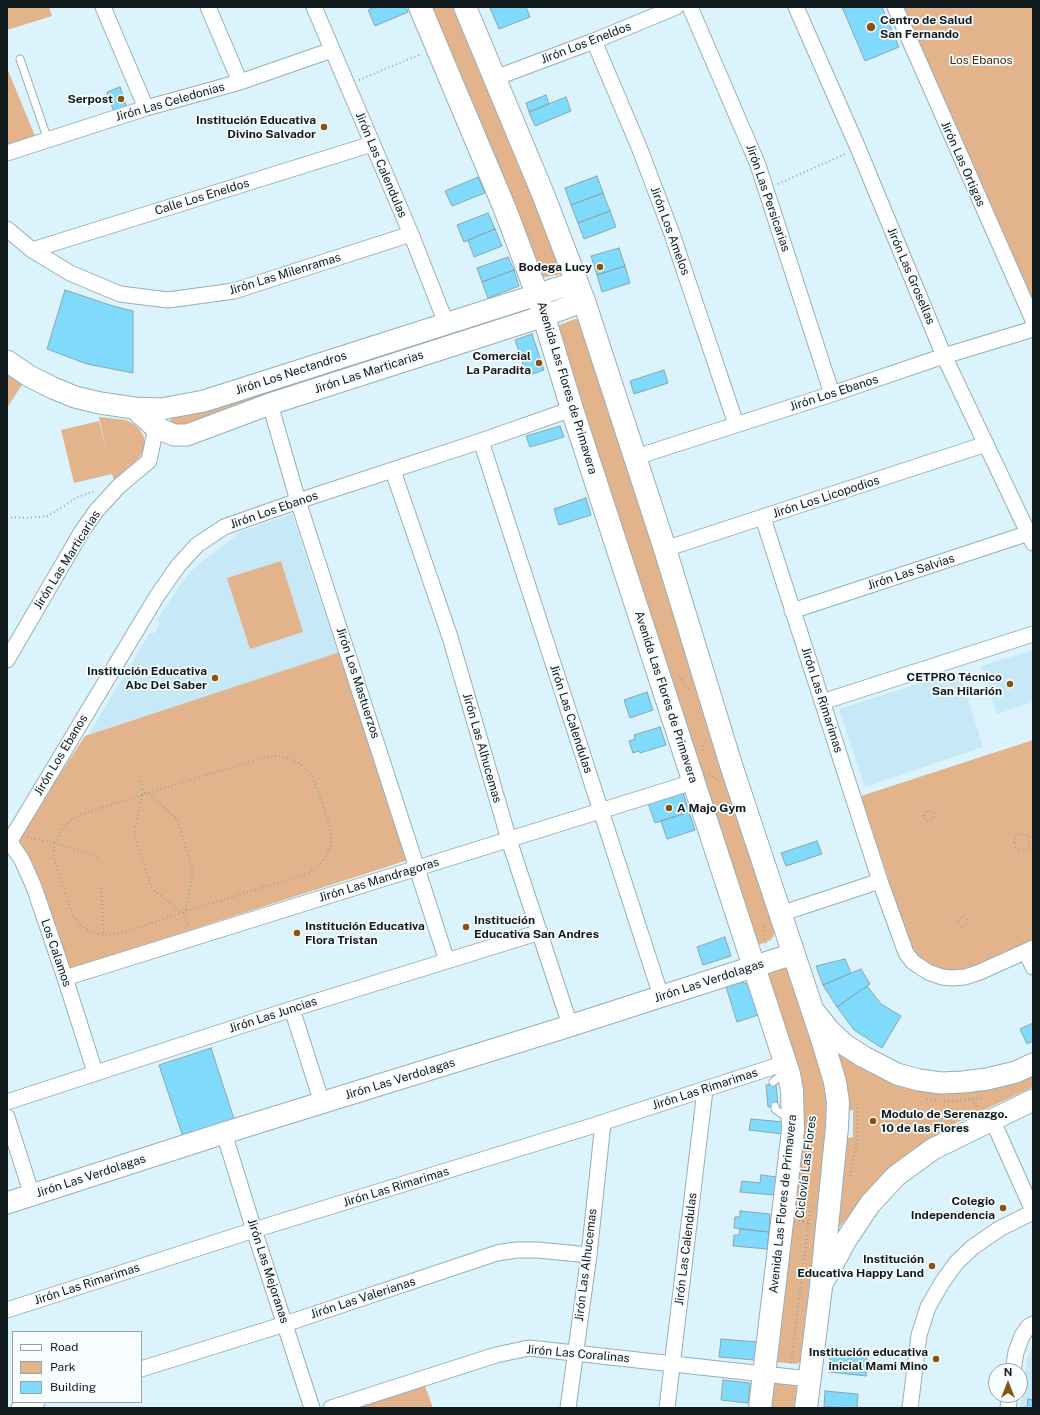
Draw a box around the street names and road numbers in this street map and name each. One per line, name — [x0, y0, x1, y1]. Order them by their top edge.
street label: Jirón Los Eneldos — [539, 19, 633, 67]
street label: Jirón Las Celedonias — [114, 80, 226, 124]
street label: Jirón Las Calendulas — [352, 110, 410, 220]
street label: Jirón Las Ortigas — [938, 119, 988, 209]
street label: Jirón Las Persicarias — [743, 142, 793, 254]
street label: Calle Los Eneldos — [153, 176, 251, 218]
street label: Jirón Los Amelos — [647, 185, 693, 277]
street label: Jirón Las Grosellas — [884, 225, 938, 327]
street label: Jirón Las Milenramas — [227, 250, 343, 298]
street label: Avenida Las Flores de Primavera — [534, 300, 600, 476]
street label: Jirón Los Nectandros — [234, 348, 348, 398]
street label: Jirón Las Marticarias — [313, 348, 425, 396]
street label: Jirón Los Ebanos — [788, 372, 880, 414]
street label: Jirón Los Licopodios — [771, 473, 881, 521]
street label: Jirón Los Ebanos — [228, 488, 320, 532]
street label: Jirón Las Marticarias — [31, 508, 103, 612]
street label: Jirón Las Salvias — [866, 551, 956, 593]
street label: Avenida Las Flores de Primavera — [631, 609, 701, 785]
street label: Jirón Los Mastuerzos — [333, 626, 383, 740]
street label: Jirón Las Rimarimas — [798, 645, 846, 755]
street label: Jirón Las Calendulas — [547, 663, 595, 775]
street label: Jirón Las Alhucemas — [459, 691, 505, 805]
street label: Jirón Los Ebanos — [31, 712, 91, 798]
street label: Jirón Las Mandragoras — [317, 855, 441, 905]
street label: Los Calamos — [38, 917, 74, 989]
street label: Jirón Las Verdolagas — [652, 957, 766, 1005]
street label: Jirón Las Juncias — [227, 994, 319, 1036]
street label: Jirón Las Verdolagas — [343, 1055, 457, 1103]
street label: Jirón Las Rimarimas — [650, 1065, 760, 1113]
street label: Avenida Las Flores de Primavera — [766, 1114, 800, 1294]
street label: Ciclovía Las Flores — [793, 1115, 819, 1219]
street label: Jirón Las Verdolagas — [34, 1152, 148, 1200]
street label: Jirón Las Rimarimas — [341, 1164, 451, 1210]
street label: Jirón Las Calendulas — [672, 1192, 700, 1306]
street label: Jirón Las Alhucemas — [572, 1208, 600, 1322]
street label: Jirón Las Mejoranas — [244, 1217, 292, 1325]
street label: Jirón Las Rimarimas — [32, 1260, 142, 1308]
street label: Jirón Las Valerianas — [309, 1274, 417, 1322]
street label: Jirón Las Coralinas — [526, 1342, 630, 1366]

